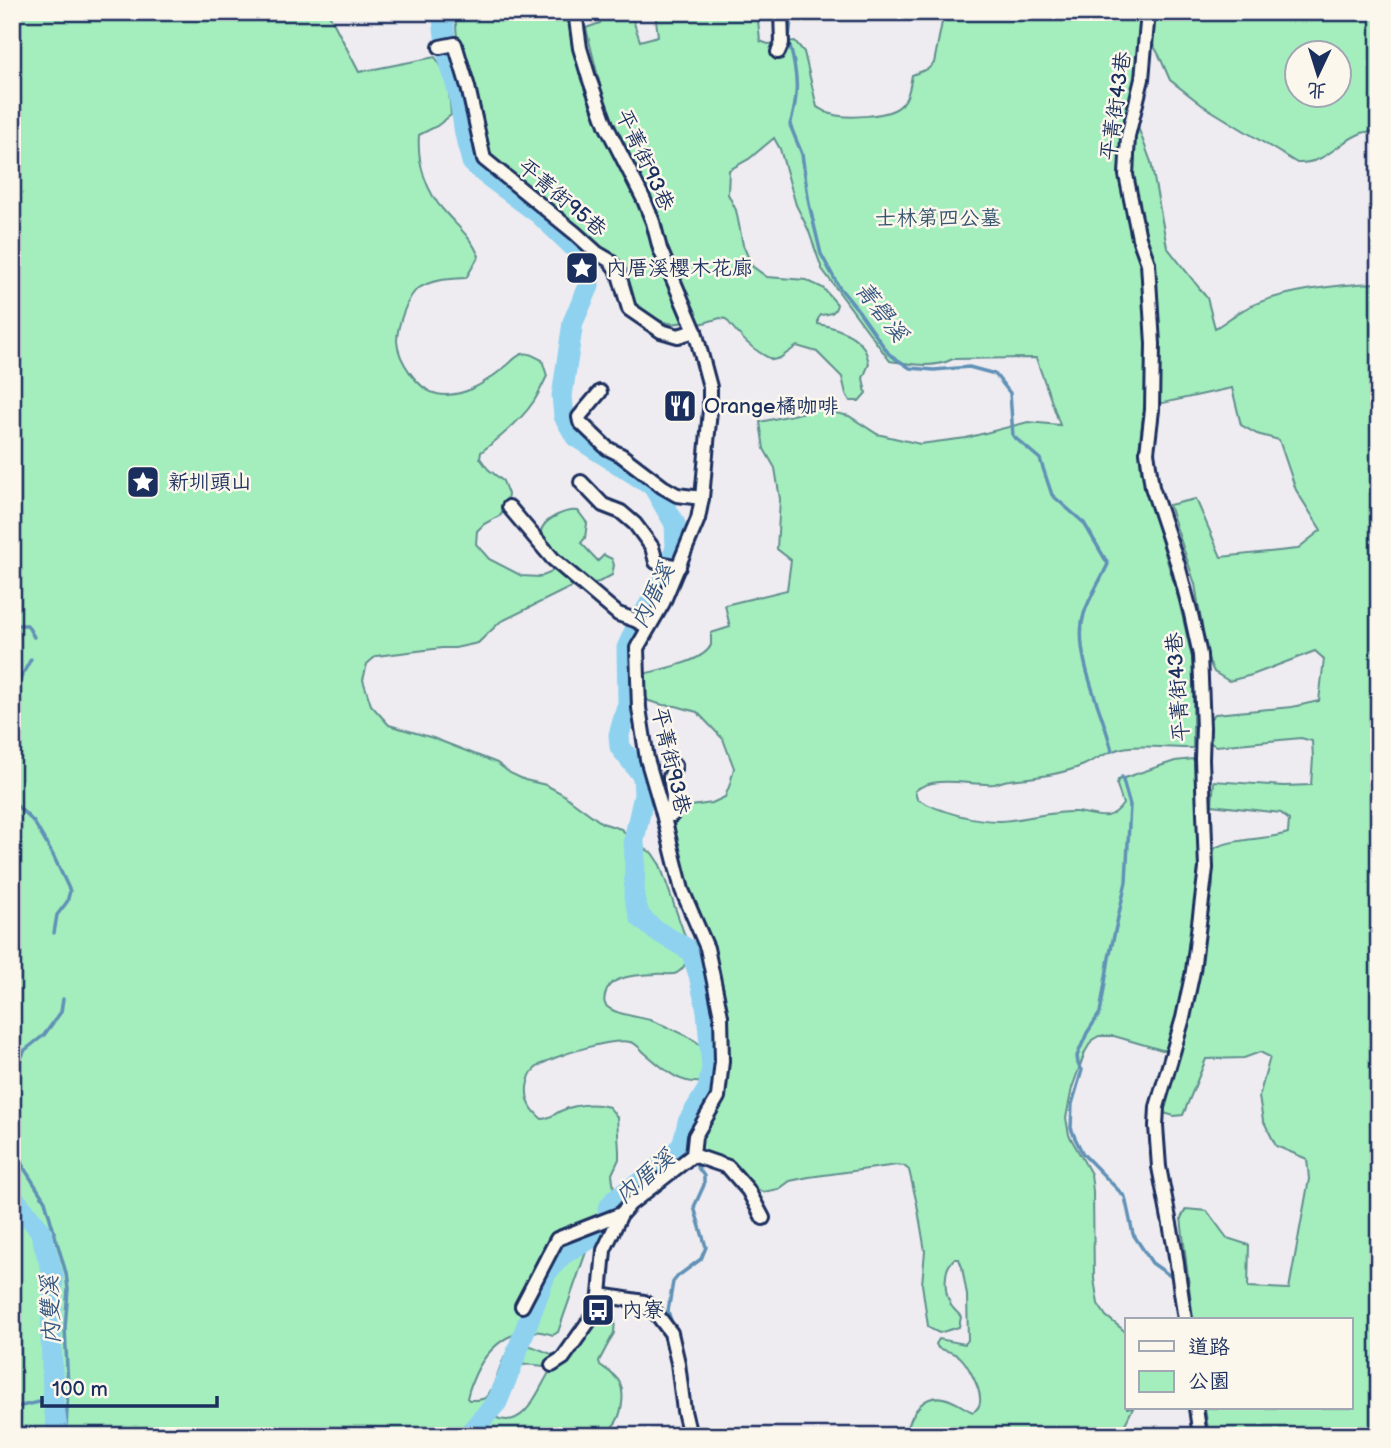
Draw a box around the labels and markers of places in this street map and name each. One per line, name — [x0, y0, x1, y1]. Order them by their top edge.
place icon: 內厝溪櫻木花廊 — [563, 249, 601, 287]
place label: 內厝溪櫻木花廊 — [606, 256, 753, 281]
restaurant icon: Orange橘咖啡 — [661, 387, 699, 425]
place label: Orange橘咖啡 — [704, 394, 839, 419]
place icon: 新圳頭山 — [124, 463, 162, 501]
place label: 新圳頭山 — [168, 470, 252, 495]
bus stop icon: 內寮 — [579, 1291, 617, 1329]
place label: 內寮 — [622, 1298, 664, 1323]

